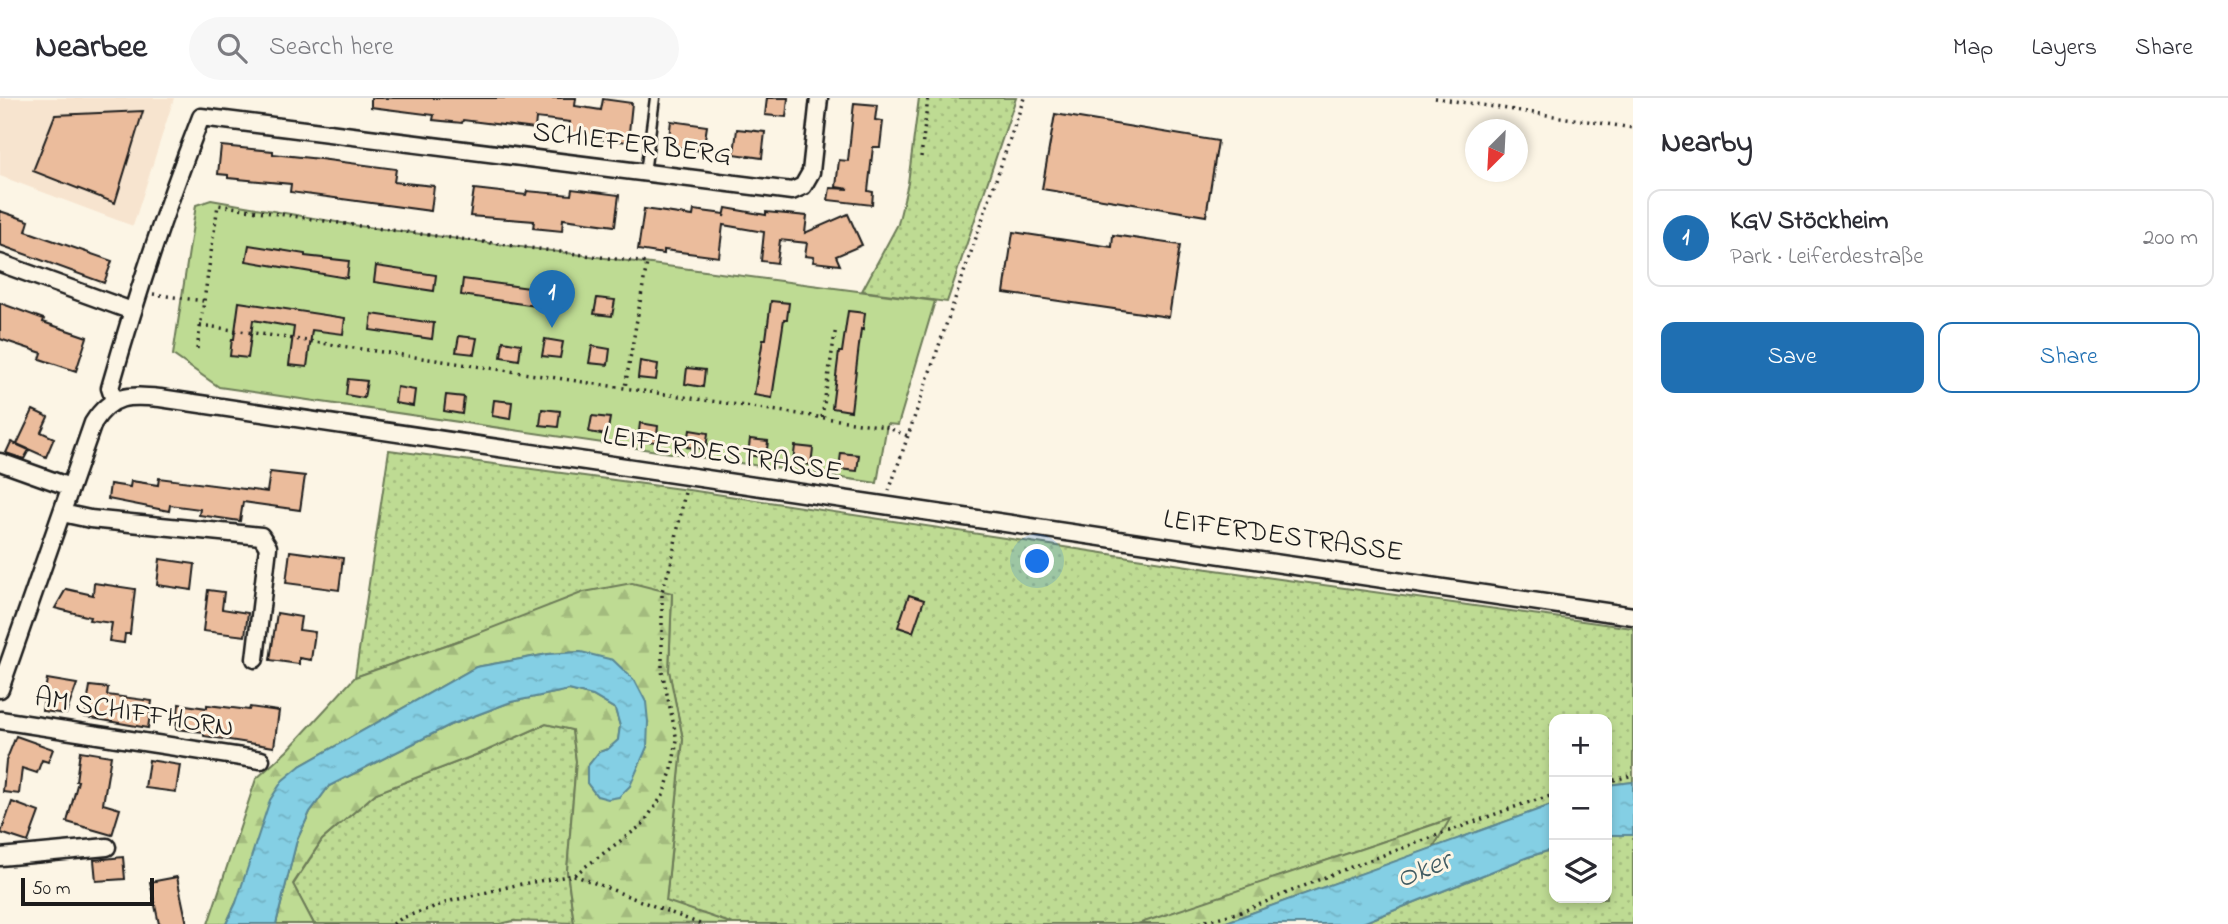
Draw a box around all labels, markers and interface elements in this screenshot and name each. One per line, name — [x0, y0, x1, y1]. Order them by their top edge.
search box — [189, 17, 679, 80]
text: Nearbee — [35, 24, 147, 72]
icon: search — [213, 29, 251, 67]
text: Search here — [269, 29, 394, 67]
text: Map — [1953, 31, 1993, 66]
text: Layers — [2031, 31, 2097, 66]
text: Share — [2135, 31, 2193, 66]
street label: SCHIEFER BERG — [530, 112, 734, 178]
north arrow — [1465, 119, 1528, 182]
text: Nearby — [1661, 122, 1753, 166]
text: KGV Stöckheim — [1730, 203, 1888, 241]
text: 1 — [1682, 222, 1690, 255]
text: 200 m — [2143, 222, 2198, 255]
text: Park · Leiferdestraße — [1730, 241, 1924, 274]
pin: 1 — [529, 270, 575, 328]
button: Save — [1661, 322, 1924, 393]
button: Share — [1938, 322, 2200, 393]
street label: LEIFERDESTRASSE — [599, 416, 845, 494]
street label: LEIFERDESTRASSE — [1160, 500, 1406, 574]
your location — [1020, 544, 1054, 578]
street label: AM SCHIFFHORN — [31, 678, 237, 750]
map controls — [1549, 714, 1612, 903]
button: + — [1549, 714, 1612, 777]
button: − — [1549, 777, 1612, 840]
water label: Oker — [1390, 839, 1461, 902]
button: layers — [1549, 840, 1612, 903]
scale bar — [21, 875, 154, 907]
text: 50 m — [32, 876, 71, 903]

